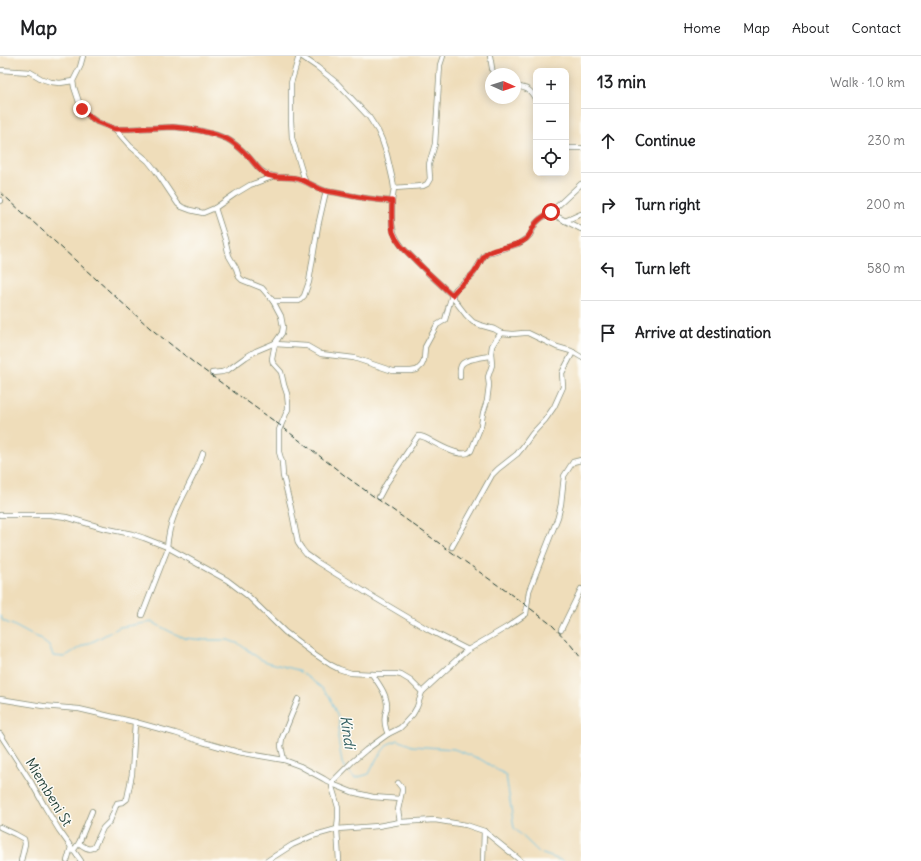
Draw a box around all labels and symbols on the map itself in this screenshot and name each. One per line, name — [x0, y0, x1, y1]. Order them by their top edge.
north arrow — [485, 68, 521, 104]
route end — [73, 100, 91, 118]
route start — [542, 203, 560, 221]
water label: Kindi — [336, 714, 360, 752]
street label: Miembeni St — [22, 755, 77, 830]

